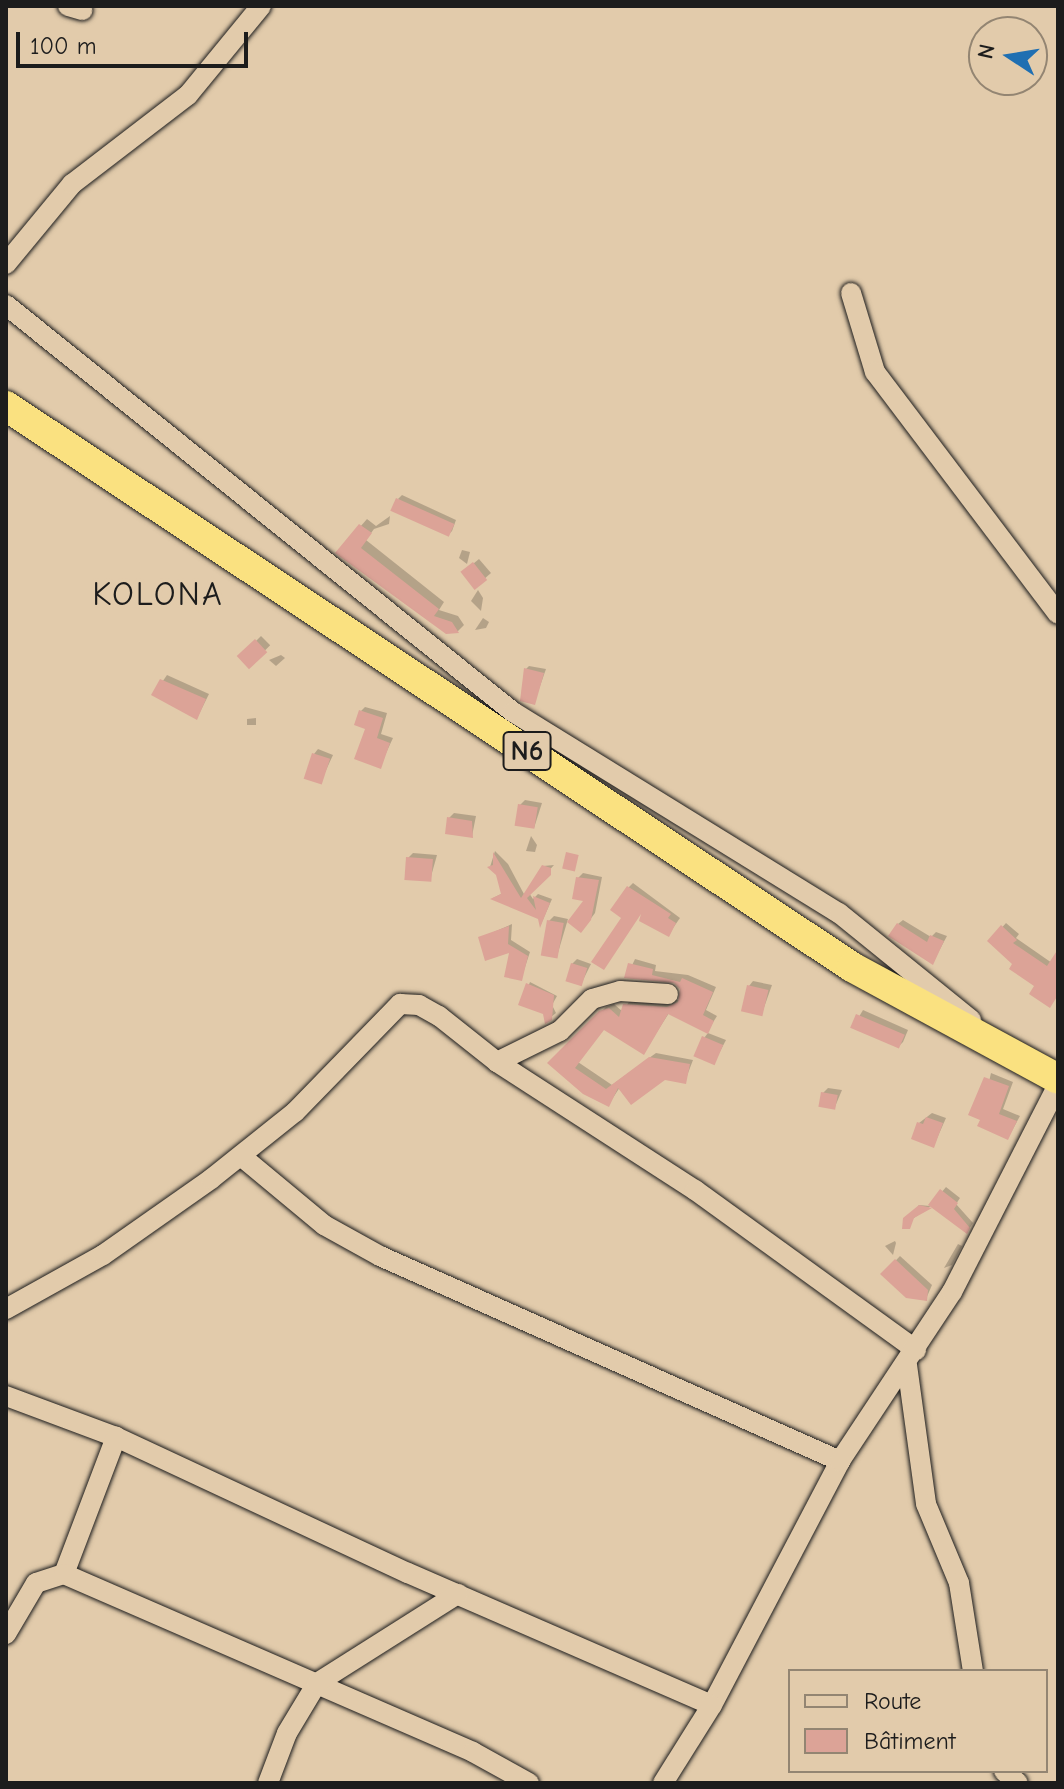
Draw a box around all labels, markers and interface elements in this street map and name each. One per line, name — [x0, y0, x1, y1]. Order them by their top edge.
scale bar — [20, 16, 252, 66]
north arrow — [968, 16, 1048, 96]
text: 100 m — [30, 32, 97, 60]
text: N — [972, 42, 1001, 61]
district label: KOLONA — [92, 575, 224, 615]
road number: N6 — [501, 727, 553, 775]
legend — [788, 1669, 1048, 1773]
text: Route — [864, 1687, 921, 1715]
text: Bâtiment — [864, 1727, 956, 1755]

